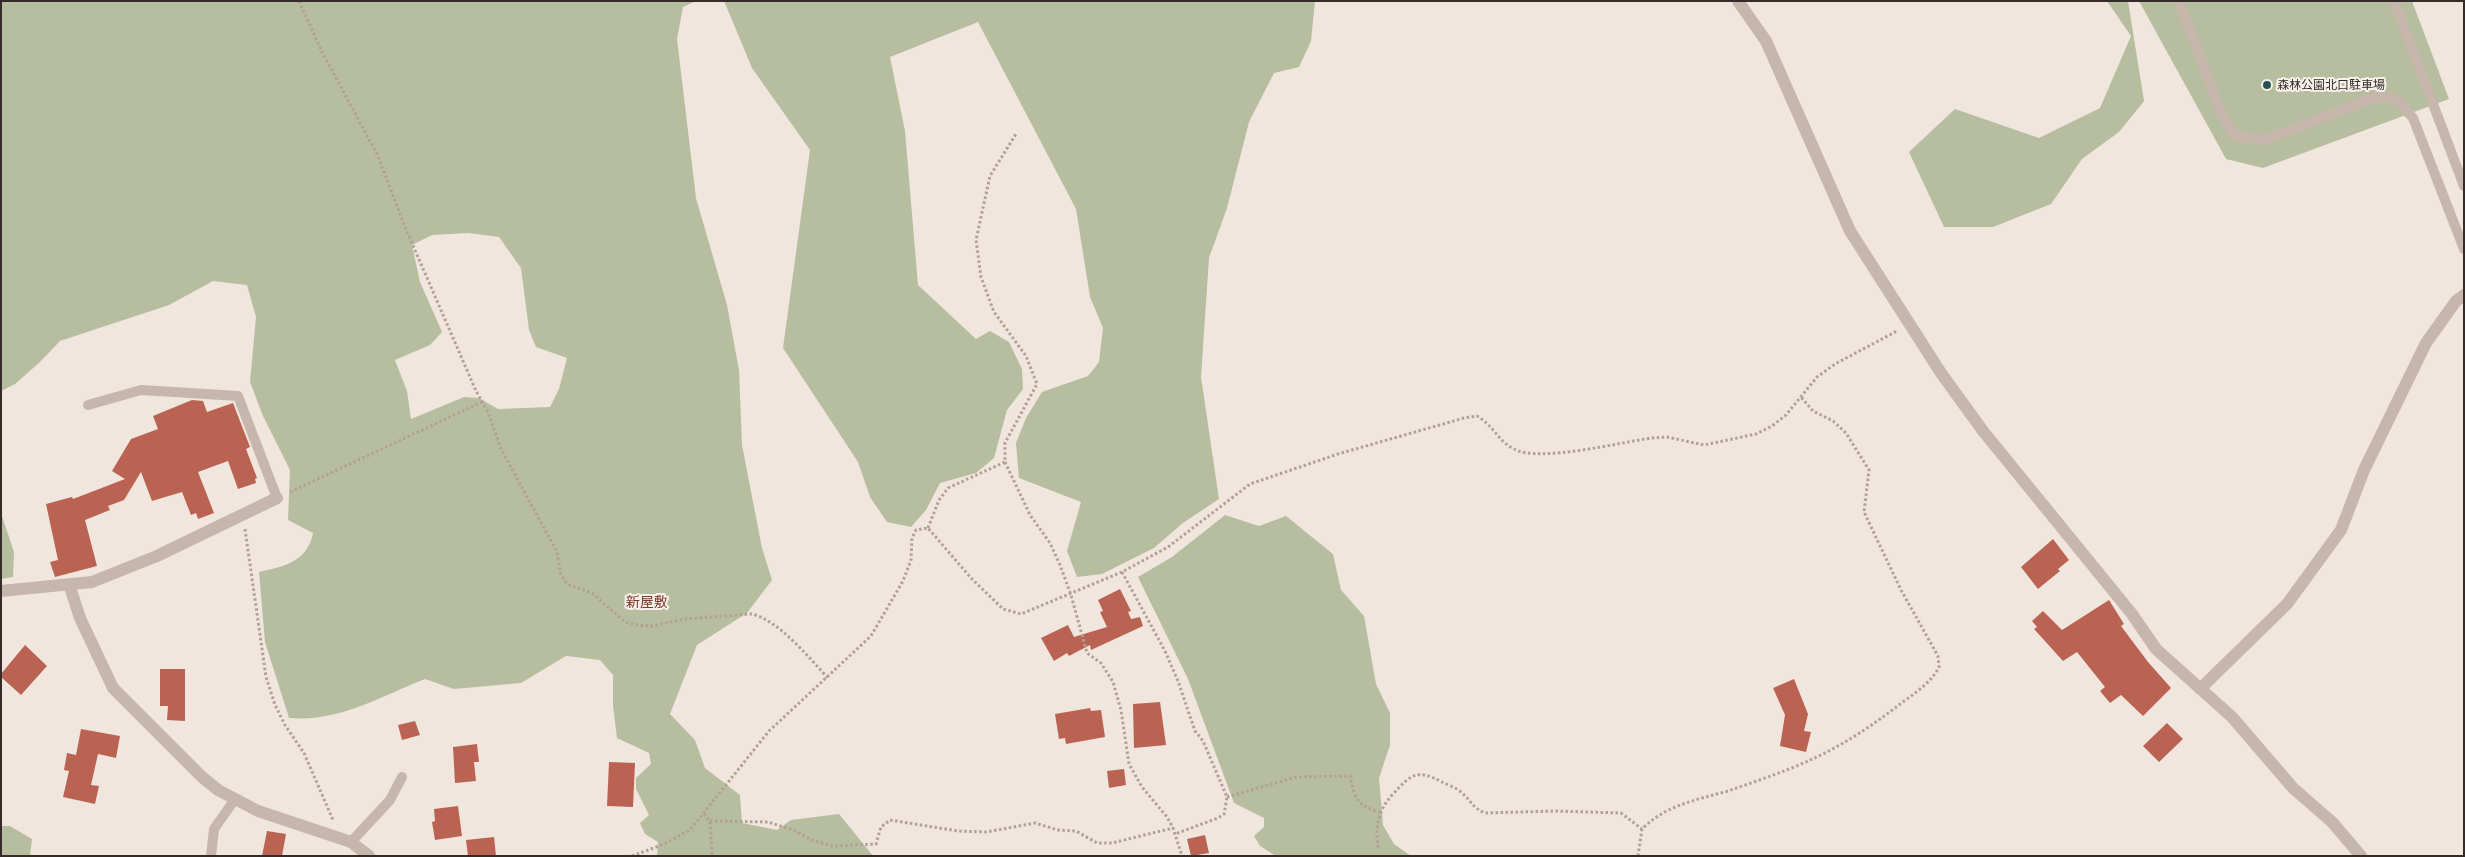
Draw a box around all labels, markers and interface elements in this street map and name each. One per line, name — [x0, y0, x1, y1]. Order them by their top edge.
place label: 森林公園北口駐車場 — [2277, 78, 2385, 92]
marker: 森林公園北口駐車場 — [2261, 79, 2273, 91]
district label: 新屋敷 — [626, 595, 668, 611]

